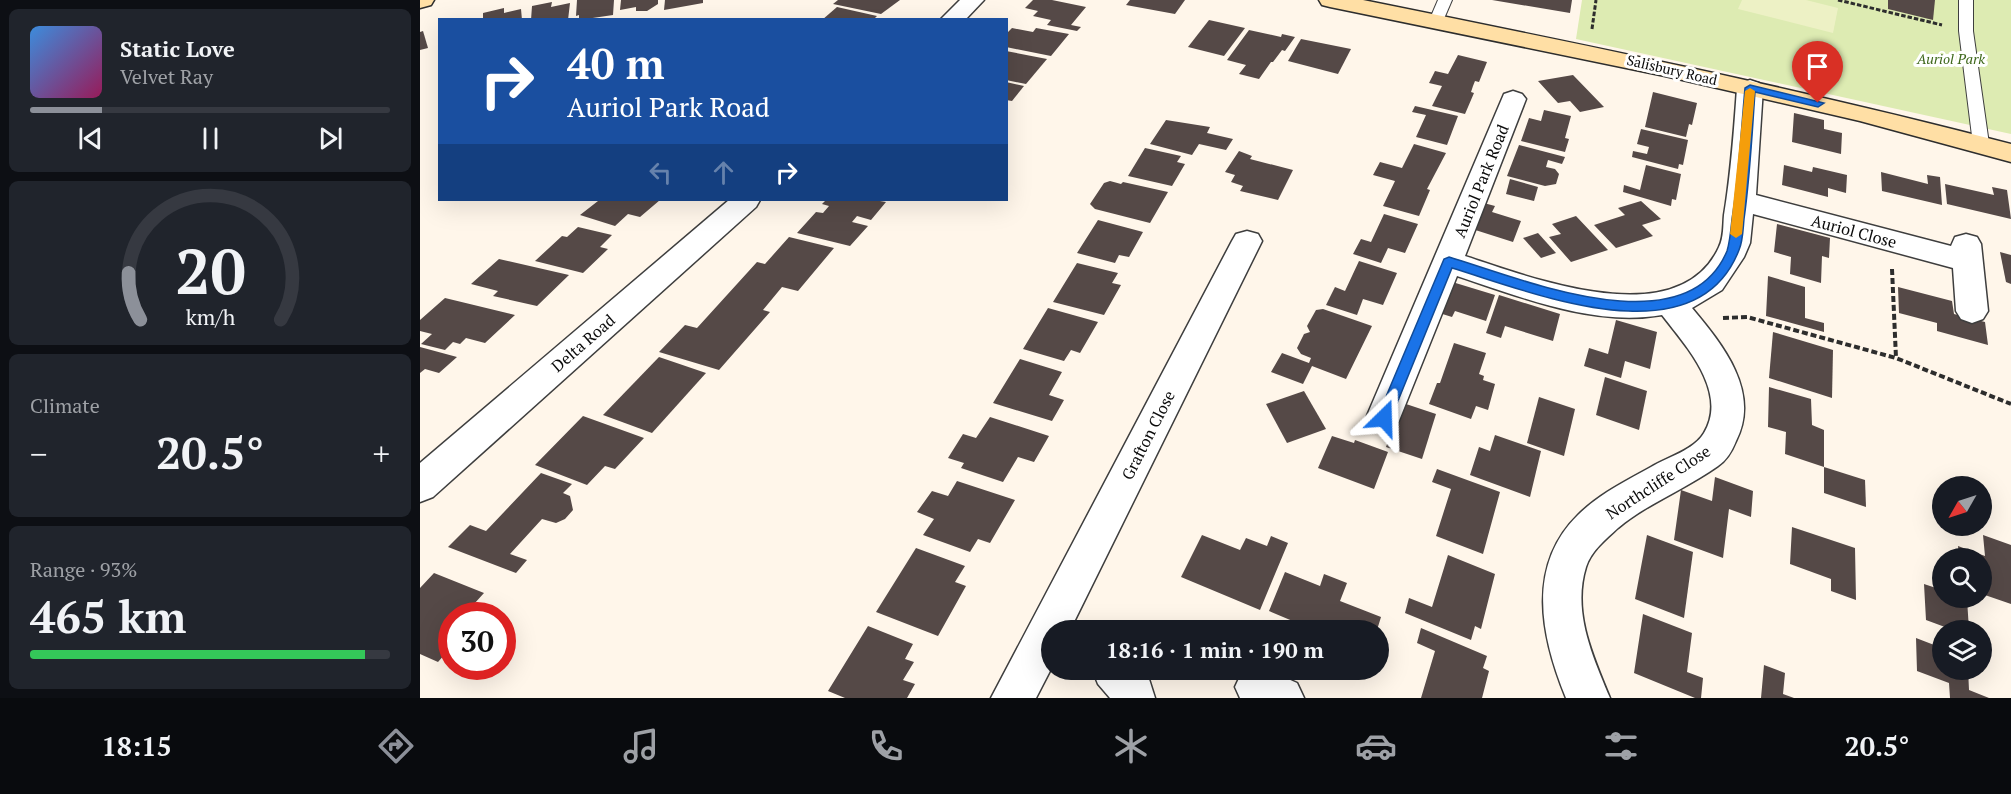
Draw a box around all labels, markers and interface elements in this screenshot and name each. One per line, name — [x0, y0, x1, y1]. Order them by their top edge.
text: Static Love — [120, 34, 235, 63]
text: 40 m — [567, 35, 665, 91]
pin — [1792, 41, 1843, 103]
icon: right — [468, 42, 546, 120]
park label: Auriol Park — [1916, 49, 1985, 68]
street label: Salisbury Road — [1625, 50, 1719, 89]
icon: arrive — [1801, 50, 1834, 83]
text: Velvet Ray — [120, 63, 213, 90]
text: Auriol Park Road — [567, 89, 770, 125]
street label: Auriol Park Road — [1448, 121, 1514, 241]
icon: previous — [74, 122, 107, 155]
icon: pause — [194, 122, 227, 155]
icon: next — [314, 122, 347, 155]
icon: left — [644, 156, 677, 189]
icon: ahead — [707, 156, 740, 189]
icon: right — [770, 156, 803, 189]
street label: Auriol Close — [1809, 209, 1899, 253]
text: 20 — [175, 229, 245, 312]
text: km/h — [185, 303, 235, 331]
street label: Delta Road — [546, 309, 620, 377]
street label: Grafton Close — [1116, 386, 1180, 484]
position arrow — [1352, 386, 1416, 450]
text: Climate — [30, 392, 100, 419]
text: 20.5° — [156, 422, 264, 482]
text: − — [30, 432, 48, 475]
text: + — [372, 432, 390, 475]
street label: Northcliffe Close — [1601, 440, 1715, 524]
north arrow — [1932, 476, 1992, 536]
map controls — [1932, 476, 1992, 680]
button: search — [1932, 548, 1992, 608]
text: Range · 93% — [30, 556, 137, 583]
text: 465 km — [30, 586, 186, 646]
speed limit sign: 30 — [438, 602, 516, 680]
button: layers — [1932, 620, 1992, 680]
text: 18:16 · 1 min · 190 m — [1106, 635, 1324, 664]
icon: directions — [375, 725, 417, 767]
icon: music — [620, 725, 662, 767]
icon: phone — [865, 725, 907, 767]
icon: climate — [1110, 725, 1152, 767]
icon: car — [1355, 725, 1397, 767]
icon: filters — [1600, 725, 1642, 767]
text: 18:15 — [101, 728, 172, 764]
text: 20.5° — [1845, 728, 1909, 764]

